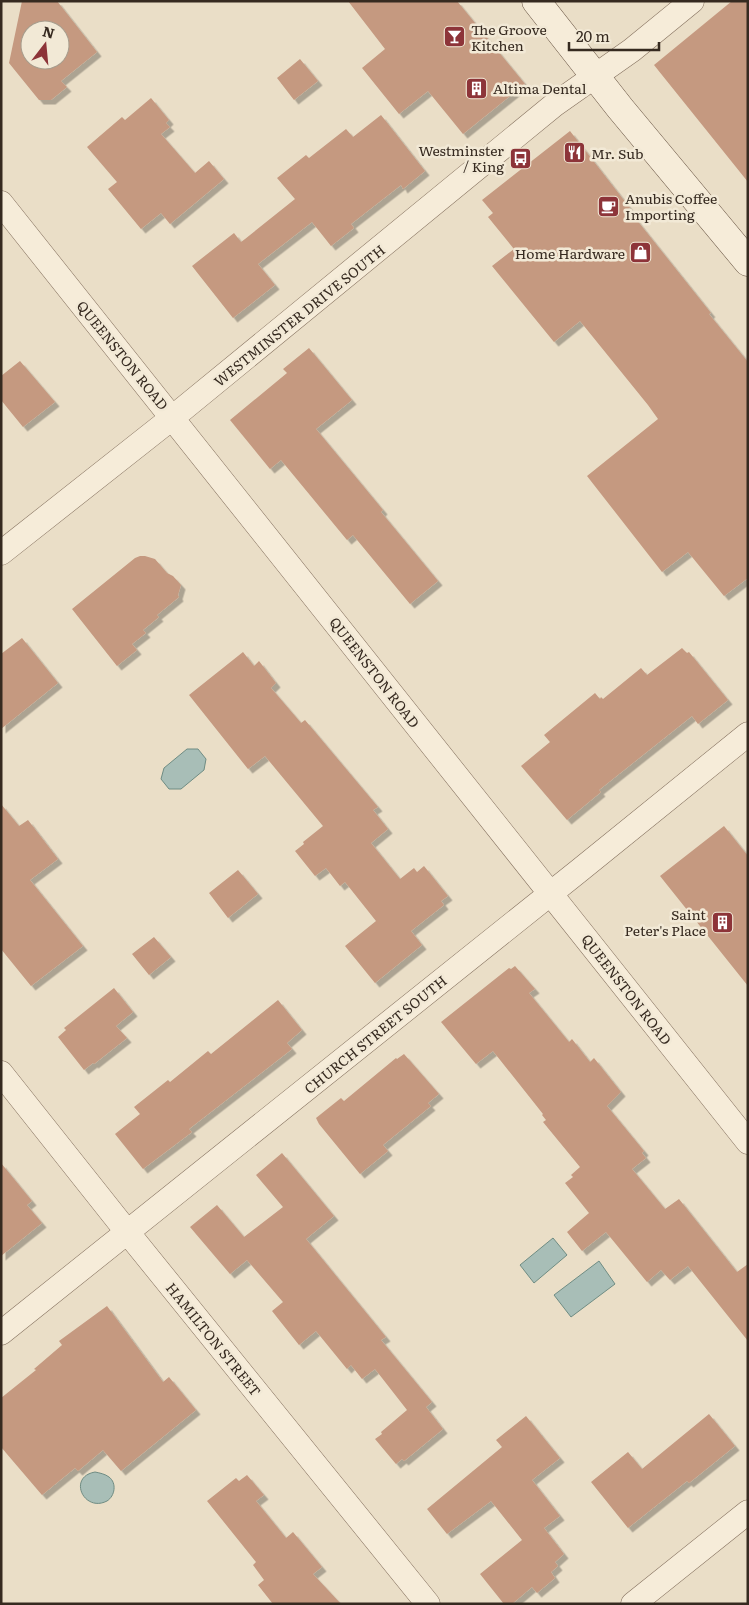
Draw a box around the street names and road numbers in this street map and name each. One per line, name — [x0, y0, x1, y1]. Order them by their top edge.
street label: WESTMINSTER DRIVE SOUTH — [209, 239, 389, 391]
street label: QUEENSTON ROAD — [73, 296, 174, 414]
street label: QUEENSTON ROAD — [325, 612, 425, 732]
street label: QUEENSTON ROAD — [577, 929, 677, 1049]
street label: CHURCH STREET SOUTH — [299, 970, 451, 1098]
street label: HAMILTON STREET — [162, 1278, 266, 1400]

